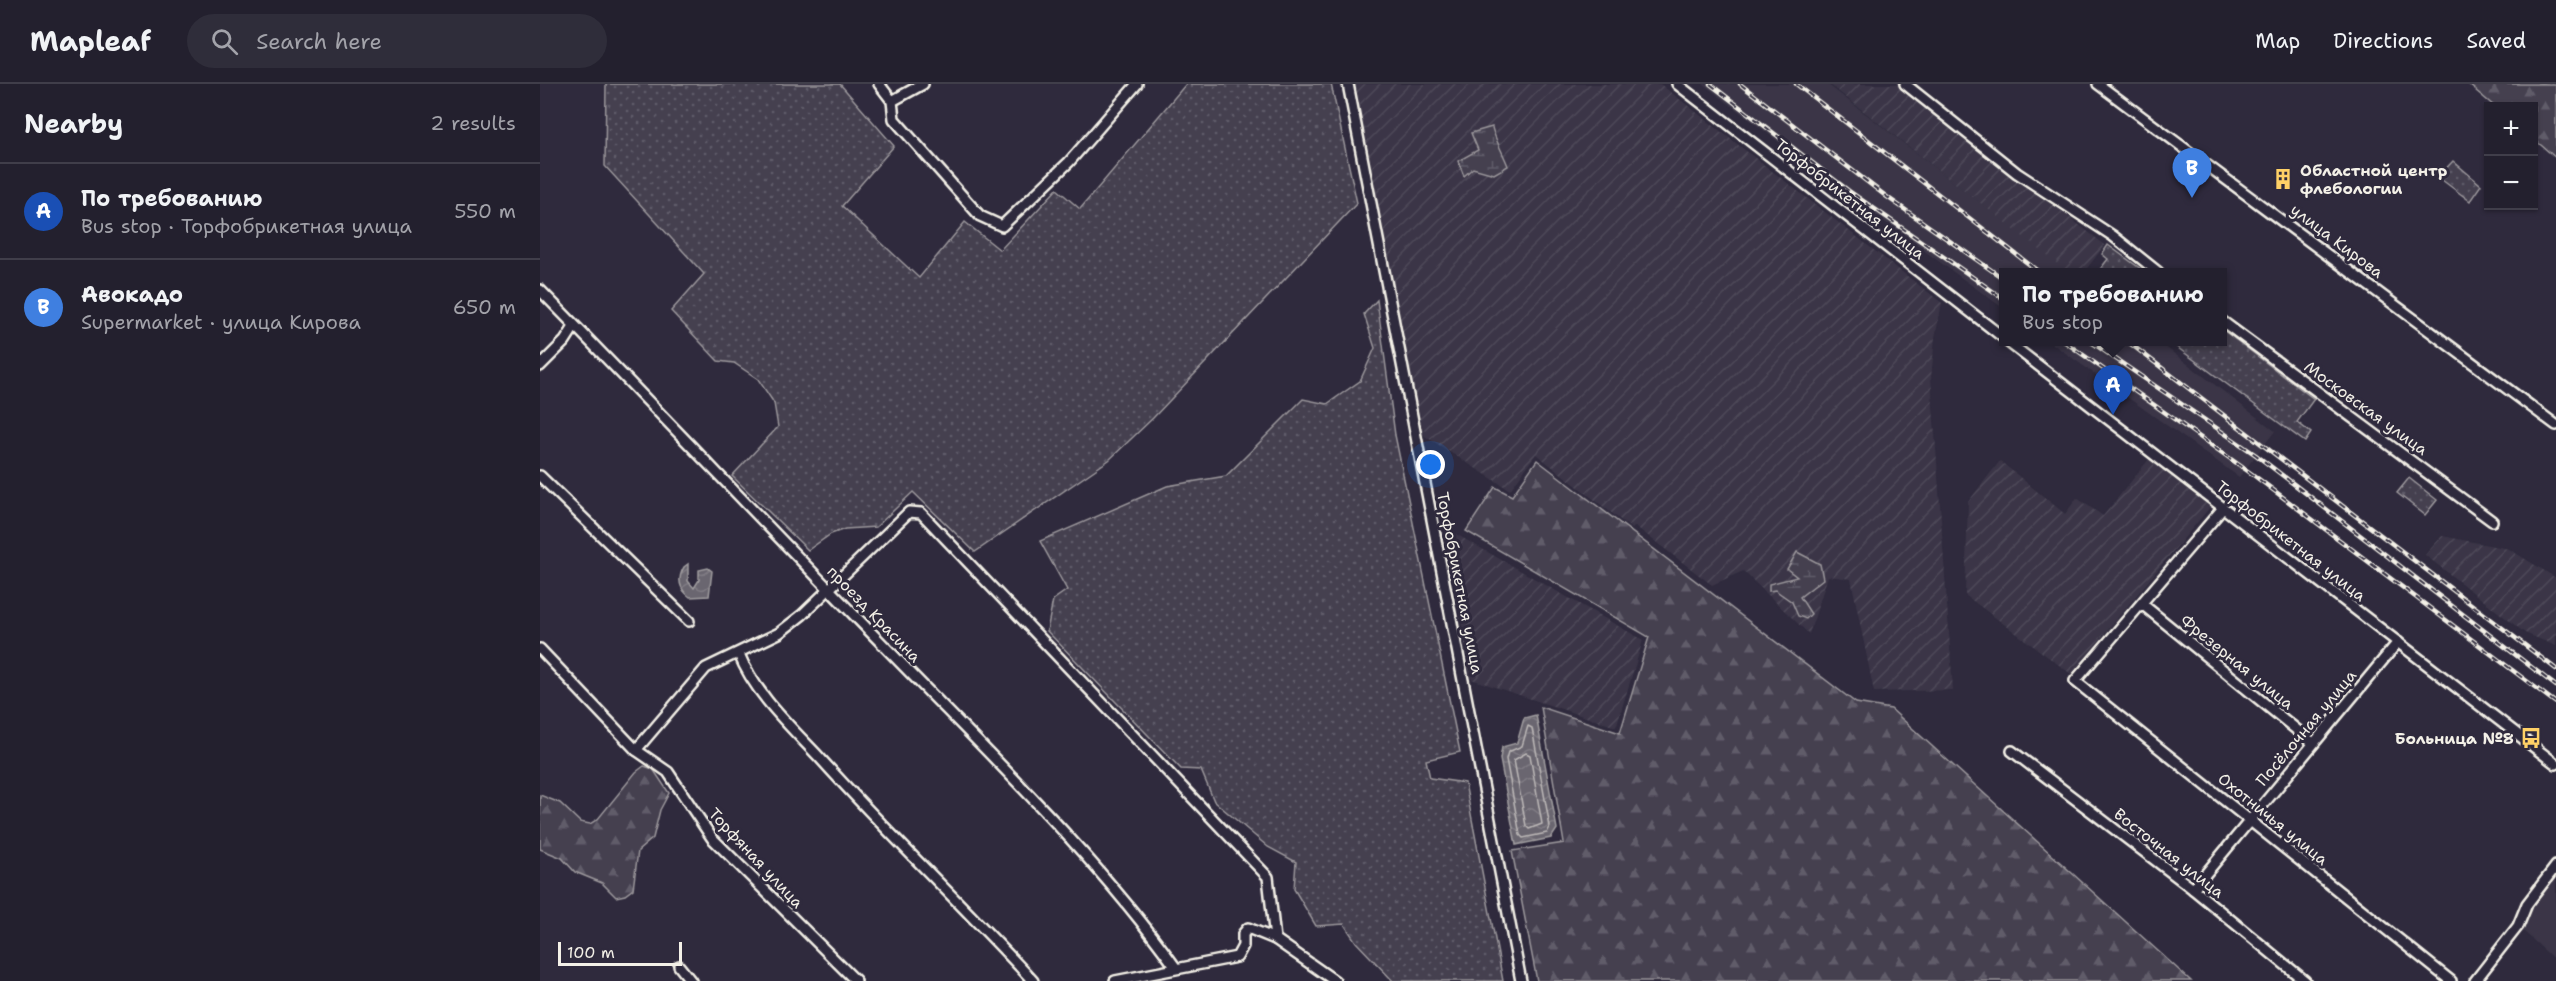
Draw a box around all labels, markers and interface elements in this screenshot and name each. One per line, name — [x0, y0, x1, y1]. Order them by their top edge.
search box — [187, 14, 607, 68]
text: Mapleaf — [30, 22, 151, 60]
icon: search — [208, 25, 241, 58]
text: Search here — [256, 27, 382, 56]
text: Map — [2255, 27, 2300, 55]
text: Directions — [2333, 27, 2433, 55]
text: Saved — [2466, 27, 2526, 55]
map controls — [2484, 102, 2538, 210]
button: + — [2484, 102, 2538, 156]
text: Nearby — [24, 106, 123, 141]
text: 2 results — [430, 110, 516, 136]
street label: Торфобрикетная улица — [1771, 134, 1929, 264]
pin: B — [2172, 148, 2212, 198]
button: − — [2484, 156, 2538, 210]
place label: Областной центр флебологии — [2300, 160, 2448, 199]
building icon: Областной центр флебологии — [2271, 167, 2295, 191]
text: По требованию — [81, 184, 262, 213]
text: A — [36, 198, 51, 224]
text: 550 m — [454, 198, 516, 224]
street label: улица Кирова — [2286, 199, 2388, 283]
text: Bus stop · Торфобрикетная улица — [81, 213, 412, 239]
popup — [1999, 268, 2227, 346]
text: Авокадо — [81, 280, 183, 309]
text: По требованию — [2022, 280, 2204, 309]
text: B — [37, 294, 50, 320]
text: 650 m — [453, 294, 516, 320]
text: Supermarket · улица Кирова — [81, 309, 361, 335]
text: Bus stop — [2022, 309, 2103, 335]
street label: Московская улица — [2300, 356, 2432, 460]
pin: A — [2094, 366, 2132, 415]
your location — [1416, 450, 1445, 479]
street label: Торфобрикетная улица — [2212, 476, 2370, 606]
street label: Торфобрикетная улица — [1432, 490, 1488, 676]
street label: проезд Красина — [823, 561, 925, 667]
street label: Фрезерная улица — [2176, 610, 2298, 714]
street label: Посёлочная улица — [2251, 665, 2361, 791]
bus stop icon: Больница №8 — [2519, 726, 2543, 750]
place label: Больница №8 — [2395, 728, 2514, 749]
street label: Охотничья улица — [2214, 768, 2332, 870]
street label: Торфяная улица — [704, 803, 808, 913]
street label: Восточная улица — [2110, 803, 2228, 903]
scale bar — [558, 939, 682, 966]
text: 100 m — [567, 942, 615, 963]

